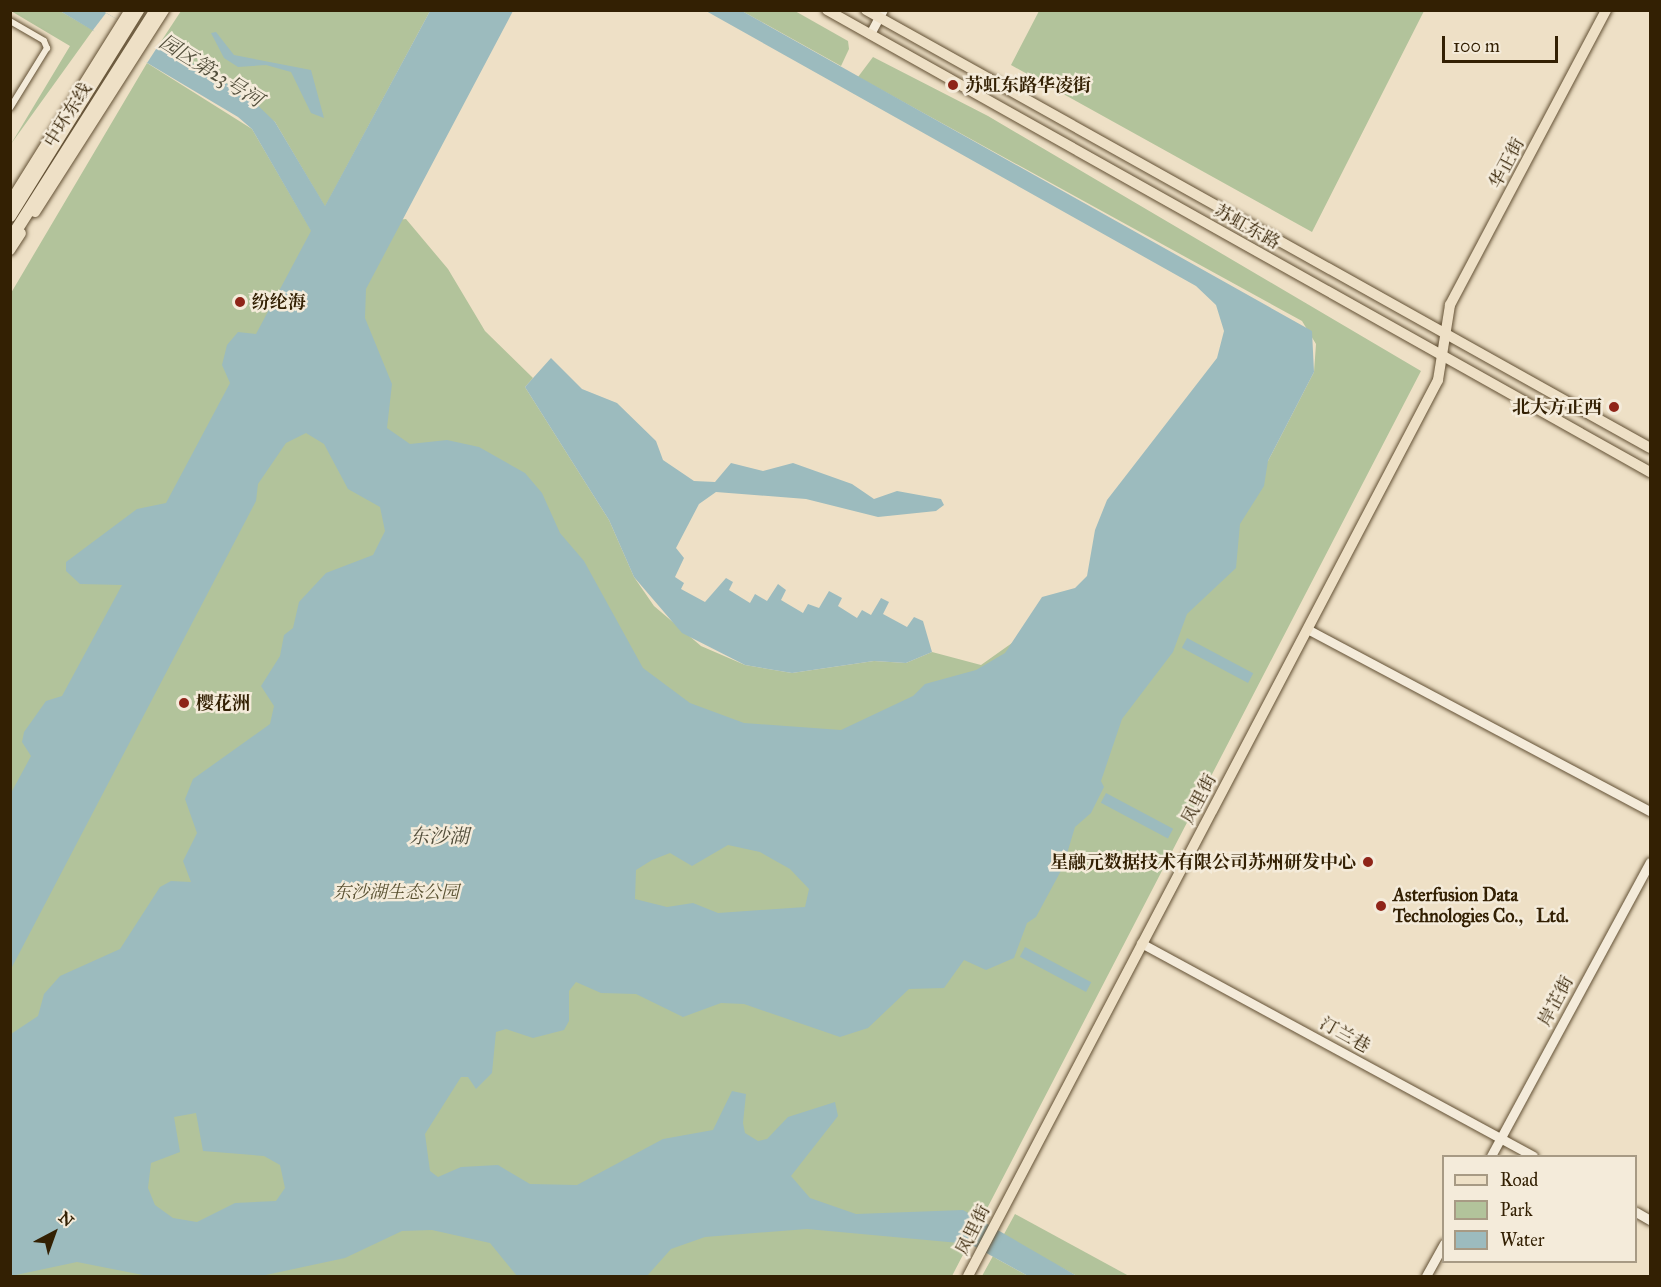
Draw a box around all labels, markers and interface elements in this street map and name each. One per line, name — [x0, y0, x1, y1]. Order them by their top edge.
scale bar — [1445, 24, 1560, 62]
water label: 园区第23号河 — [155, 30, 267, 112]
text: 100 m — [1453, 35, 1500, 57]
place label: 苏虹东路华凌街 — [965, 74, 1091, 96]
marker: 苏虹东路华凌街 — [946, 78, 960, 92]
street label: 中环东线 — [40, 79, 96, 151]
street label: 华正街 — [1485, 134, 1529, 192]
street label: 苏虹东路 — [1210, 200, 1284, 254]
place label: 纷纶海 — [252, 291, 306, 313]
marker: 纷纶海 — [233, 295, 247, 309]
place label: 北大方正西 — [1512, 396, 1602, 418]
marker: 北大方正西 — [1607, 400, 1621, 414]
place label: 樱花洲 — [196, 692, 250, 714]
marker: 樱花洲 — [177, 696, 191, 710]
street label: 凤里街 — [1177, 770, 1221, 828]
water label: 东沙湖 — [409, 824, 469, 848]
place label: 星融元数据技术有限公司苏州研发中心 — [1050, 851, 1356, 873]
marker: 星融元数据技术有限公司苏州研发中心 — [1361, 855, 1375, 869]
park label: 东沙湖生态公园 — [333, 881, 459, 903]
place label: Asterfusion Data Technologies Co.，Ltd. — [1393, 885, 1569, 928]
marker: Asterfusion Data Technologies Co.，Ltd. — [1374, 899, 1388, 913]
street label: 岸芷街 — [1534, 972, 1578, 1030]
street label: 汀兰巷 — [1316, 1012, 1374, 1058]
legend — [1442, 1155, 1637, 1263]
text: Road — [1500, 1169, 1538, 1191]
text: Park — [1500, 1199, 1533, 1221]
street label: 凤里街 — [951, 1201, 995, 1259]
north arrow — [24, 1203, 84, 1263]
text: N — [55, 1207, 77, 1231]
text: Water — [1500, 1229, 1544, 1251]

